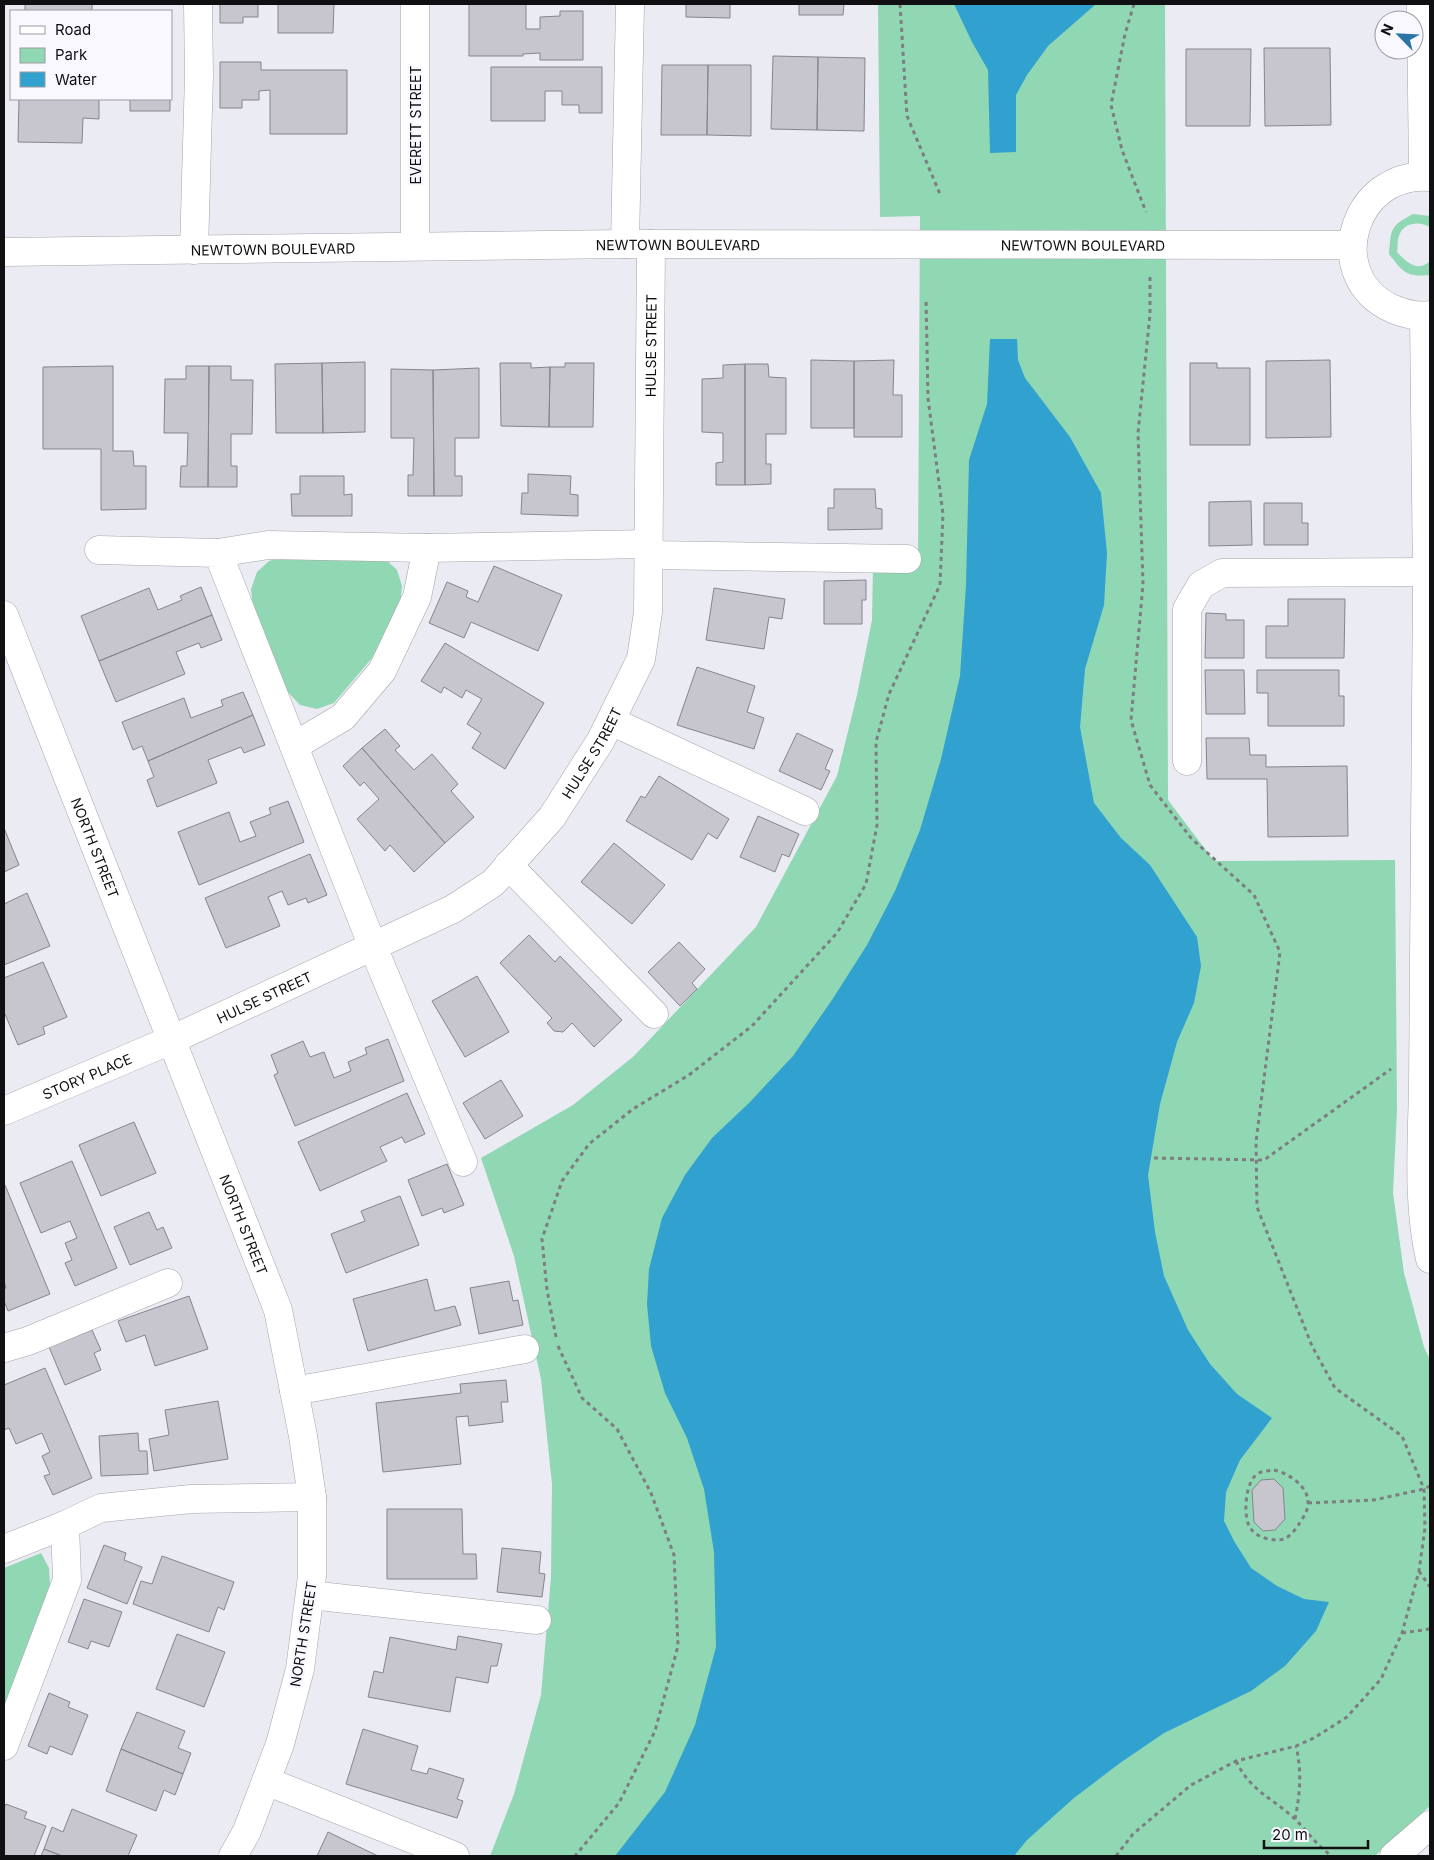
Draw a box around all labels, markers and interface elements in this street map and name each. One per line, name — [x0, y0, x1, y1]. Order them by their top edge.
legend — [10, 10, 172, 100]
north arrow — [1374, 10, 1424, 60]
text: Road — [55, 20, 91, 39]
text: N — [1377, 21, 1397, 38]
text: Park — [55, 45, 88, 64]
street label: EVERETT STREET — [407, 66, 424, 184]
text: Water — [55, 70, 97, 89]
street label: NEWTOWN BOULEVARD — [596, 235, 760, 253]
street label: NEWTOWN BOULEVARD — [1001, 236, 1165, 253]
street label: NEWTOWN BOULEVARD — [191, 239, 355, 258]
street label: HULSE STREET — [641, 294, 659, 397]
street label: HULSE STREET — [558, 704, 624, 801]
street label: NORTH STREET — [68, 795, 123, 900]
street label: HULSE STREET — [214, 967, 314, 1026]
street label: STORY PLACE — [40, 1049, 134, 1102]
street label: NORTH STREET — [217, 1172, 272, 1277]
street label: NORTH STREET — [286, 1580, 320, 1688]
scale bar — [1264, 1818, 1368, 1850]
text: 20 m — [1272, 1825, 1308, 1844]

